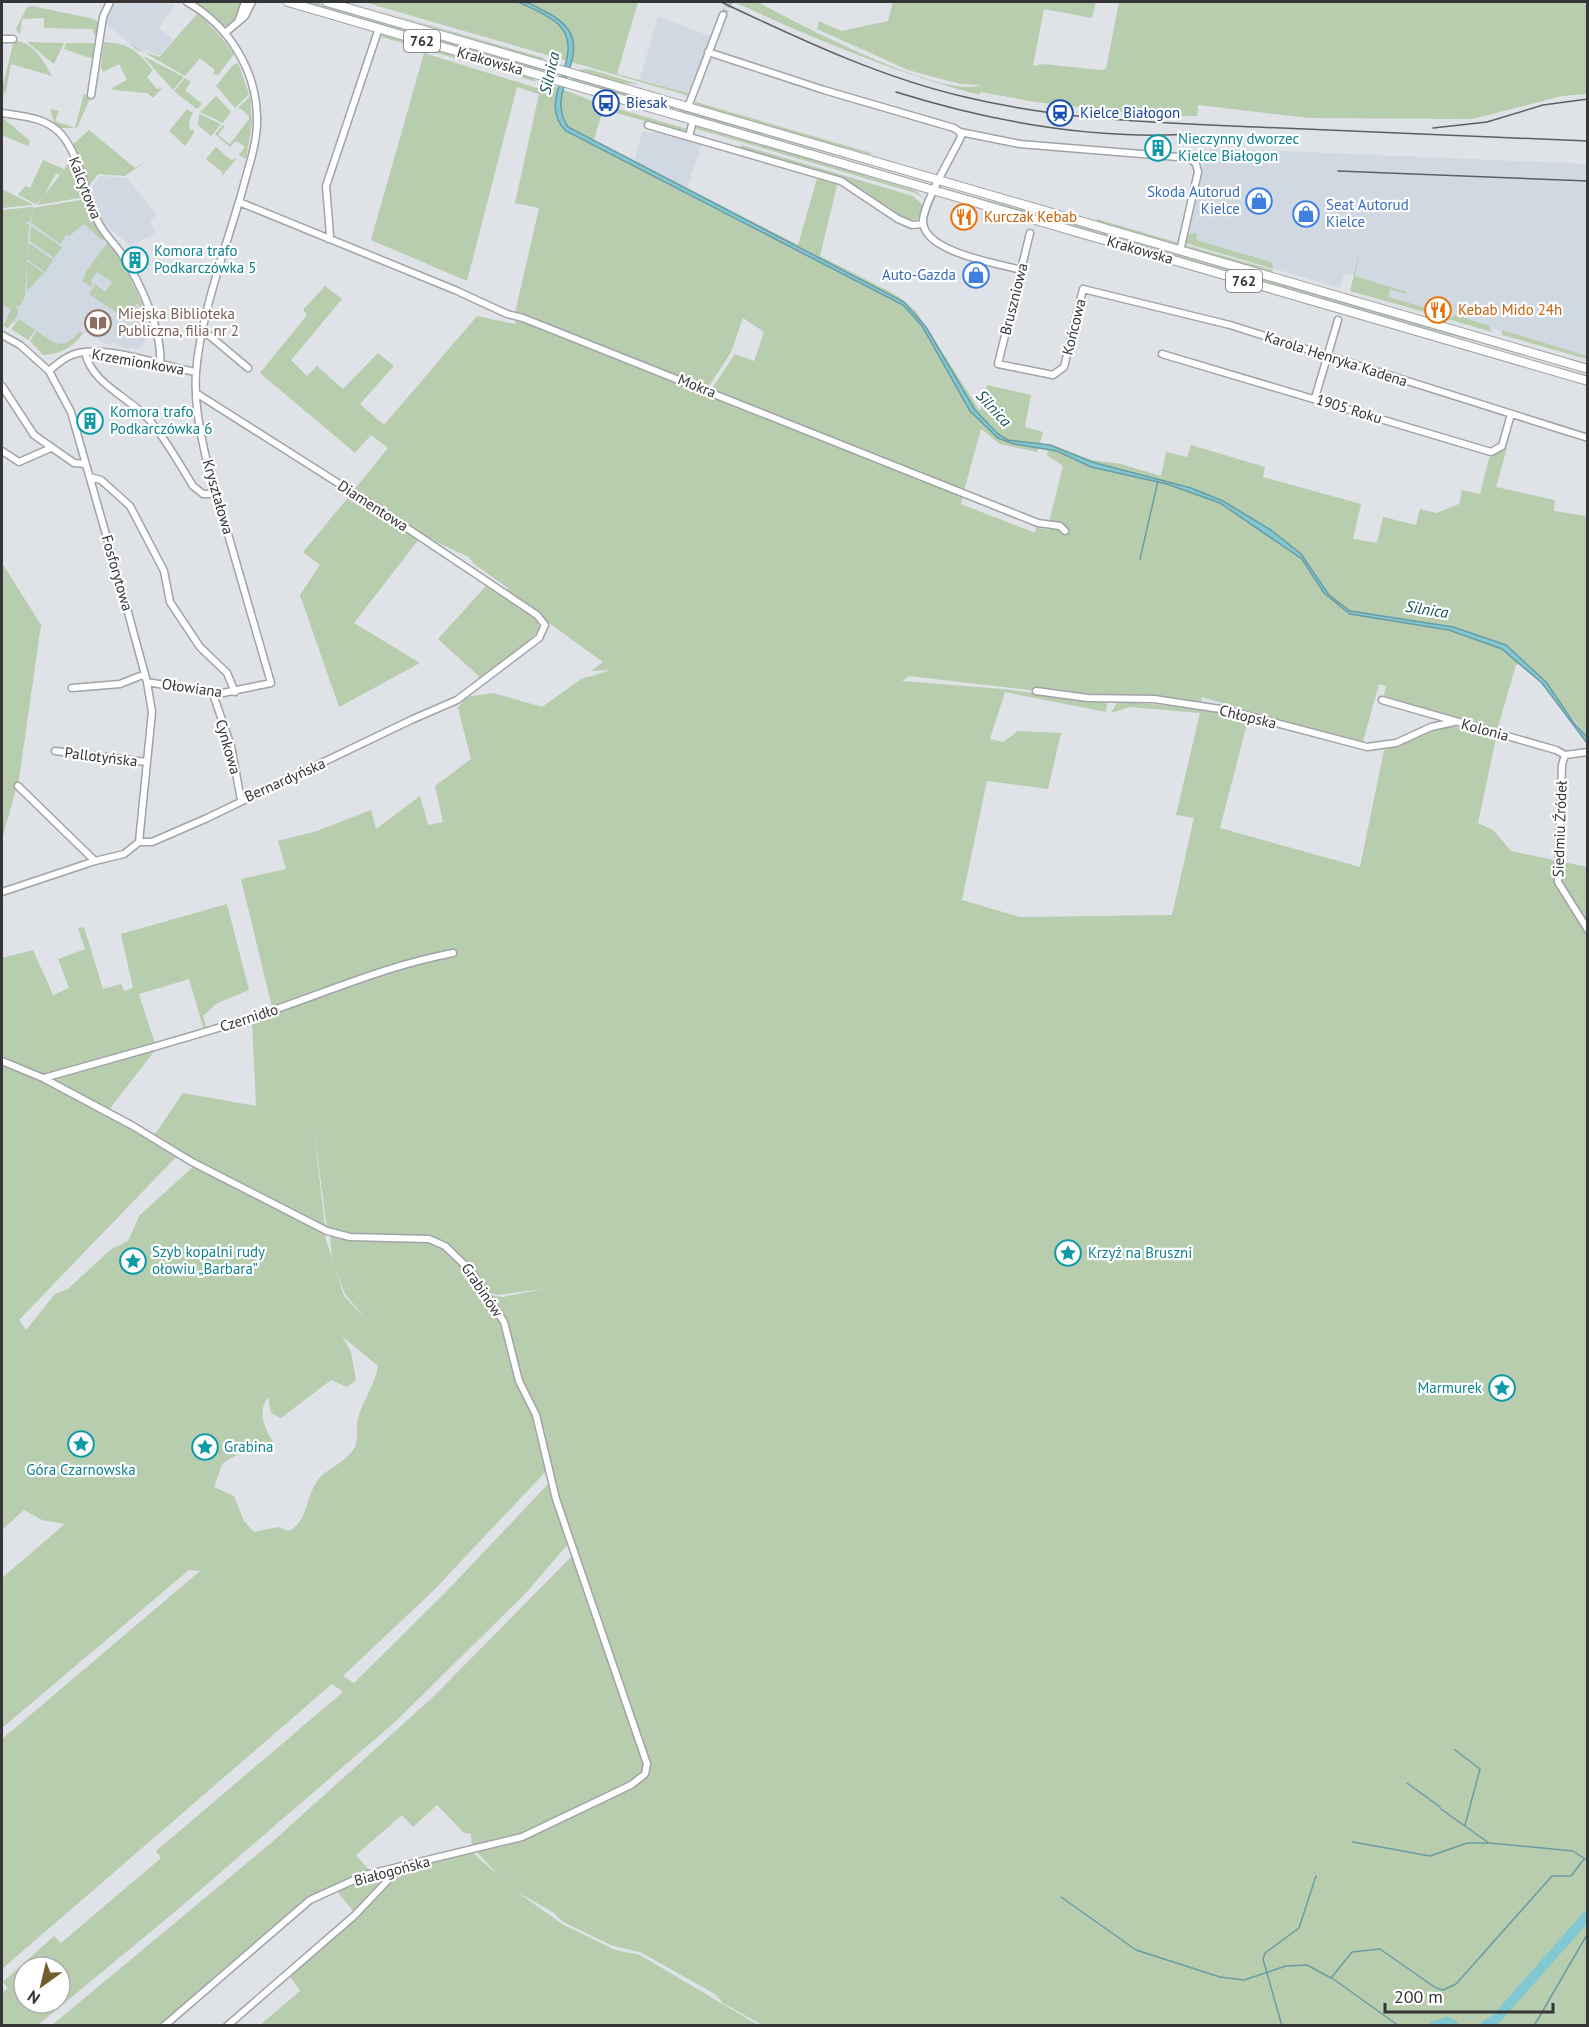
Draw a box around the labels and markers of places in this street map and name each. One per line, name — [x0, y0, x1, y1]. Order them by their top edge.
bus stop icon: Biesak — [591, 88, 621, 118]
place label: Biesak — [626, 93, 668, 112]
station icon: Kielce Białogon — [1045, 98, 1075, 128]
place label: Kielce Białogon — [1080, 103, 1180, 122]
place label: Nieczynny dworzec Kielce Białogon — [1178, 129, 1299, 165]
building icon: Nieczynny dworzec Kielce Białogon — [1143, 133, 1173, 163]
place label: Skoda Autorud Kielce — [1147, 182, 1240, 218]
shop icon: Skoda Autorud Kielce — [1244, 186, 1274, 216]
place label: Seat Autorud Kielce — [1326, 195, 1409, 231]
shop icon: Seat Autorud Kielce — [1291, 199, 1321, 229]
restaurant icon: Kurczak Kebab — [949, 202, 979, 232]
place label: Kurczak Kebab — [984, 207, 1077, 226]
place label: Komora trafo Podkarczówka 5 — [154, 241, 256, 277]
building icon: Komora trafo Podkarczówka 5 — [120, 245, 150, 275]
shop icon: Auto-Gazda — [961, 260, 991, 290]
place label: Auto-Gazda — [882, 265, 956, 284]
restaurant icon: Kebab Mido 24h — [1423, 295, 1453, 325]
place label: Kebab Mido 24h — [1458, 300, 1562, 319]
place label: Miejska Biblioteka Publiczna, filia nr 2 — [118, 304, 239, 340]
library icon: Miejska Biblioteka Publiczna, filia nr 2 — [83, 308, 113, 338]
place label: Komora trafo Podkarczówka 6 — [110, 402, 212, 438]
building icon: Komora trafo Podkarczówka 6 — [75, 406, 105, 436]
place icon: Krzyż na Bruszni — [1053, 1238, 1083, 1268]
place label: Szyb kopalni rudy ołowiu „Barbara” — [152, 1242, 265, 1278]
place label: Krzyż na Bruszni — [1088, 1243, 1192, 1262]
place icon: Szyb kopalni rudy ołowiu „Barbara” — [118, 1246, 148, 1276]
place icon: Marmurek — [1487, 1373, 1517, 1403]
place label: Marmurek — [1417, 1378, 1483, 1397]
place icon: Góra Czarnowska — [66, 1429, 96, 1459]
place icon: Grabina — [190, 1432, 220, 1462]
place label: Grabina — [224, 1437, 274, 1456]
place label: Góra Czarnowska — [26, 1460, 136, 1479]

